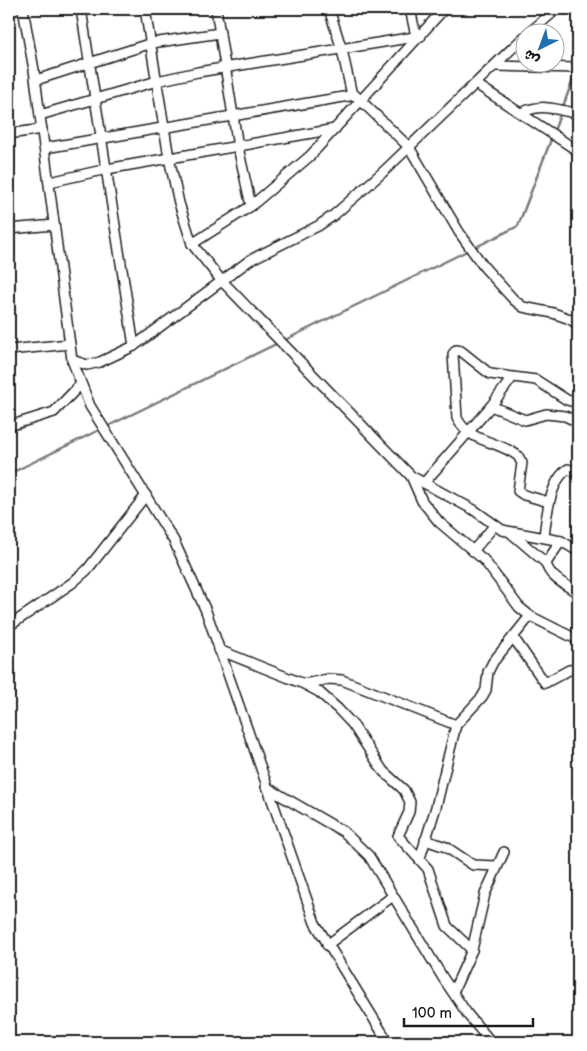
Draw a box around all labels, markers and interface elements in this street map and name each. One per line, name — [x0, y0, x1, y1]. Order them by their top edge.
north arrow — [514, 22, 564, 72]
text: ش — [520, 46, 543, 69]
scale bar — [404, 996, 533, 1028]
text: 100 m — [412, 1004, 452, 1023]

